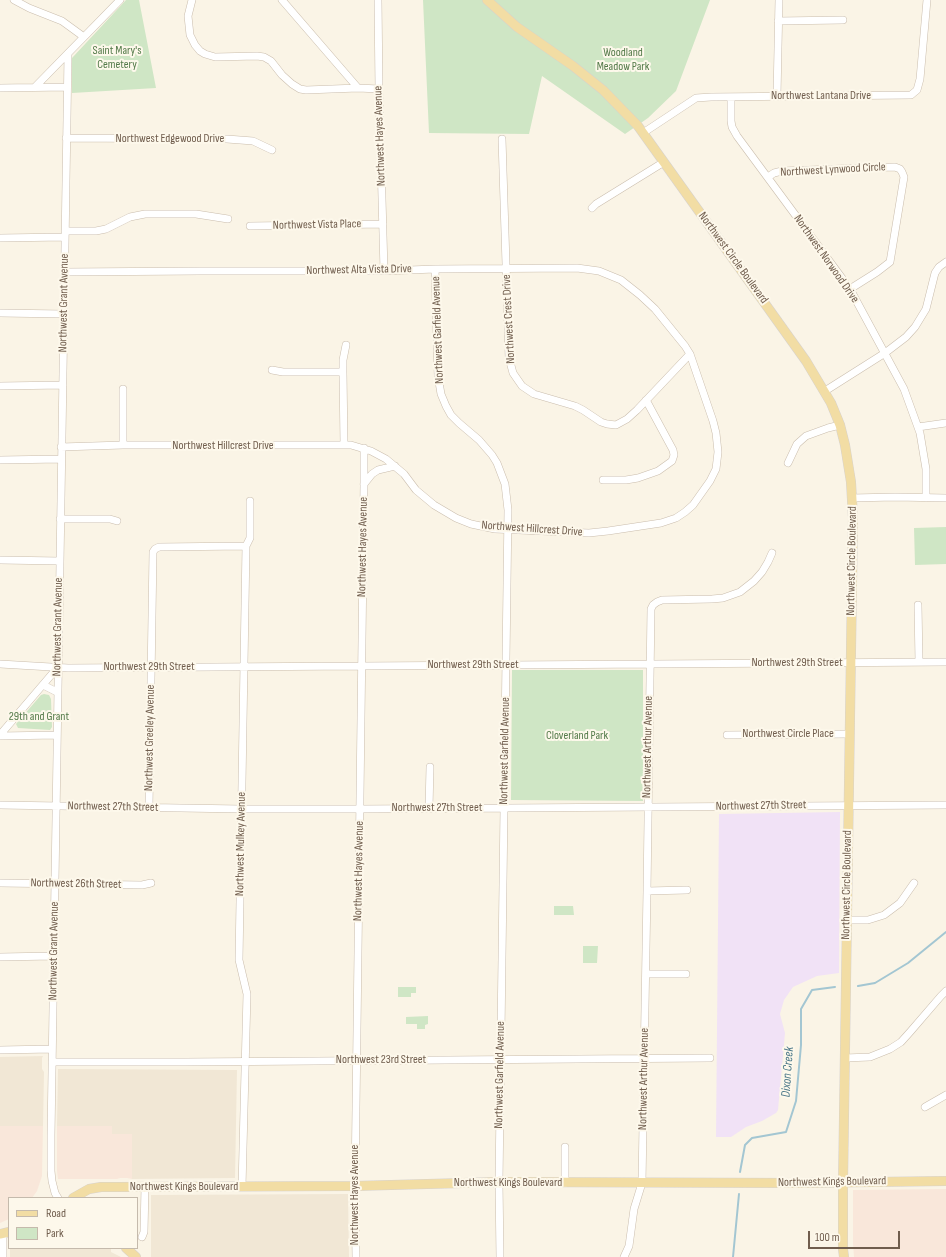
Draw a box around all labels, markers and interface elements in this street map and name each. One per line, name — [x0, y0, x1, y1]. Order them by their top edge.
park label: Saint Mary's Cemetery — [93, 44, 141, 72]
park label: Woodland Meadow Park — [597, 46, 649, 74]
street label: Northwest Hayes Avenue — [371, 86, 389, 186]
street label: Northwest Lantana Drive — [771, 89, 871, 103]
street label: Northwest Edgewood Drive — [116, 132, 224, 146]
street label: Northwest Lynwood Circle — [780, 160, 886, 180]
street label: Northwest Circle Boulevard — [695, 209, 771, 307]
street label: Northwest Norwood Drive — [790, 212, 862, 306]
street label: Northwest Vista Place — [273, 217, 361, 233]
street label: Northwest Grant Avenue — [56, 253, 72, 353]
street label: Northwest Alta Vista Drive — [306, 262, 412, 278]
street label: Northwest Crest Drive — [499, 274, 519, 364]
street label: Northwest Garfield Avenue — [429, 276, 447, 384]
street label: Northwest Hillcrest Drive — [172, 439, 274, 453]
street label: Northwest Hayes Avenue — [355, 497, 371, 597]
street label: Northwest Circle Boulevard — [844, 506, 860, 616]
street label: Northwest Hillcrest Drive — [481, 518, 583, 540]
street label: Northwest Grant Avenue — [50, 577, 66, 677]
street label: Northwest 29th Street — [751, 656, 843, 670]
street label: Northwest 29th Street — [427, 658, 519, 672]
street label: Northwest 29th Street — [103, 660, 195, 674]
street label: Northwest Greeley Avenue — [142, 685, 158, 791]
street label: Northwest Arthur Avenue — [640, 696, 656, 798]
street label: Northwest Garfield Avenue — [497, 697, 513, 805]
park label: 29th and Grant — [9, 710, 69, 724]
street label: Northwest Circle Place — [742, 727, 834, 741]
park label: Cloverland Park — [546, 729, 608, 743]
street label: Northwest Mulkey Avenue — [233, 792, 249, 896]
street label: Northwest 27th Street — [716, 798, 806, 814]
street label: Northwest 27th Street — [68, 799, 158, 815]
street label: Northwest 27th Street — [392, 801, 482, 815]
street label: Northwest Hayes Avenue — [351, 821, 367, 921]
street label: Northwest Circle Boulevard — [839, 830, 855, 940]
street label: Northwest 26th Street — [30, 876, 122, 892]
street label: Northwest Grant Avenue — [46, 901, 62, 1001]
street label: Northwest Garfield Avenue — [492, 1021, 508, 1129]
street label: Northwest Arthur Avenue — [636, 1028, 652, 1130]
water label: Dixon Creek — [778, 1046, 798, 1098]
street label: Northwest 23rd Street — [336, 1053, 426, 1067]
street label: Northwest Hayes Avenue — [348, 1145, 362, 1245]
street label: Northwest Kings Boulevard — [778, 1174, 886, 1190]
street label: Northwest Kings Boulevard — [454, 1176, 562, 1190]
street label: Northwest Kings Boulevard — [130, 1180, 238, 1194]
legend — [8, 1197, 138, 1249]
text: Road — [46, 1206, 66, 1221]
scale bar — [810, 1223, 902, 1249]
text: Park — [46, 1226, 64, 1241]
text: 100 m — [815, 1230, 840, 1245]

